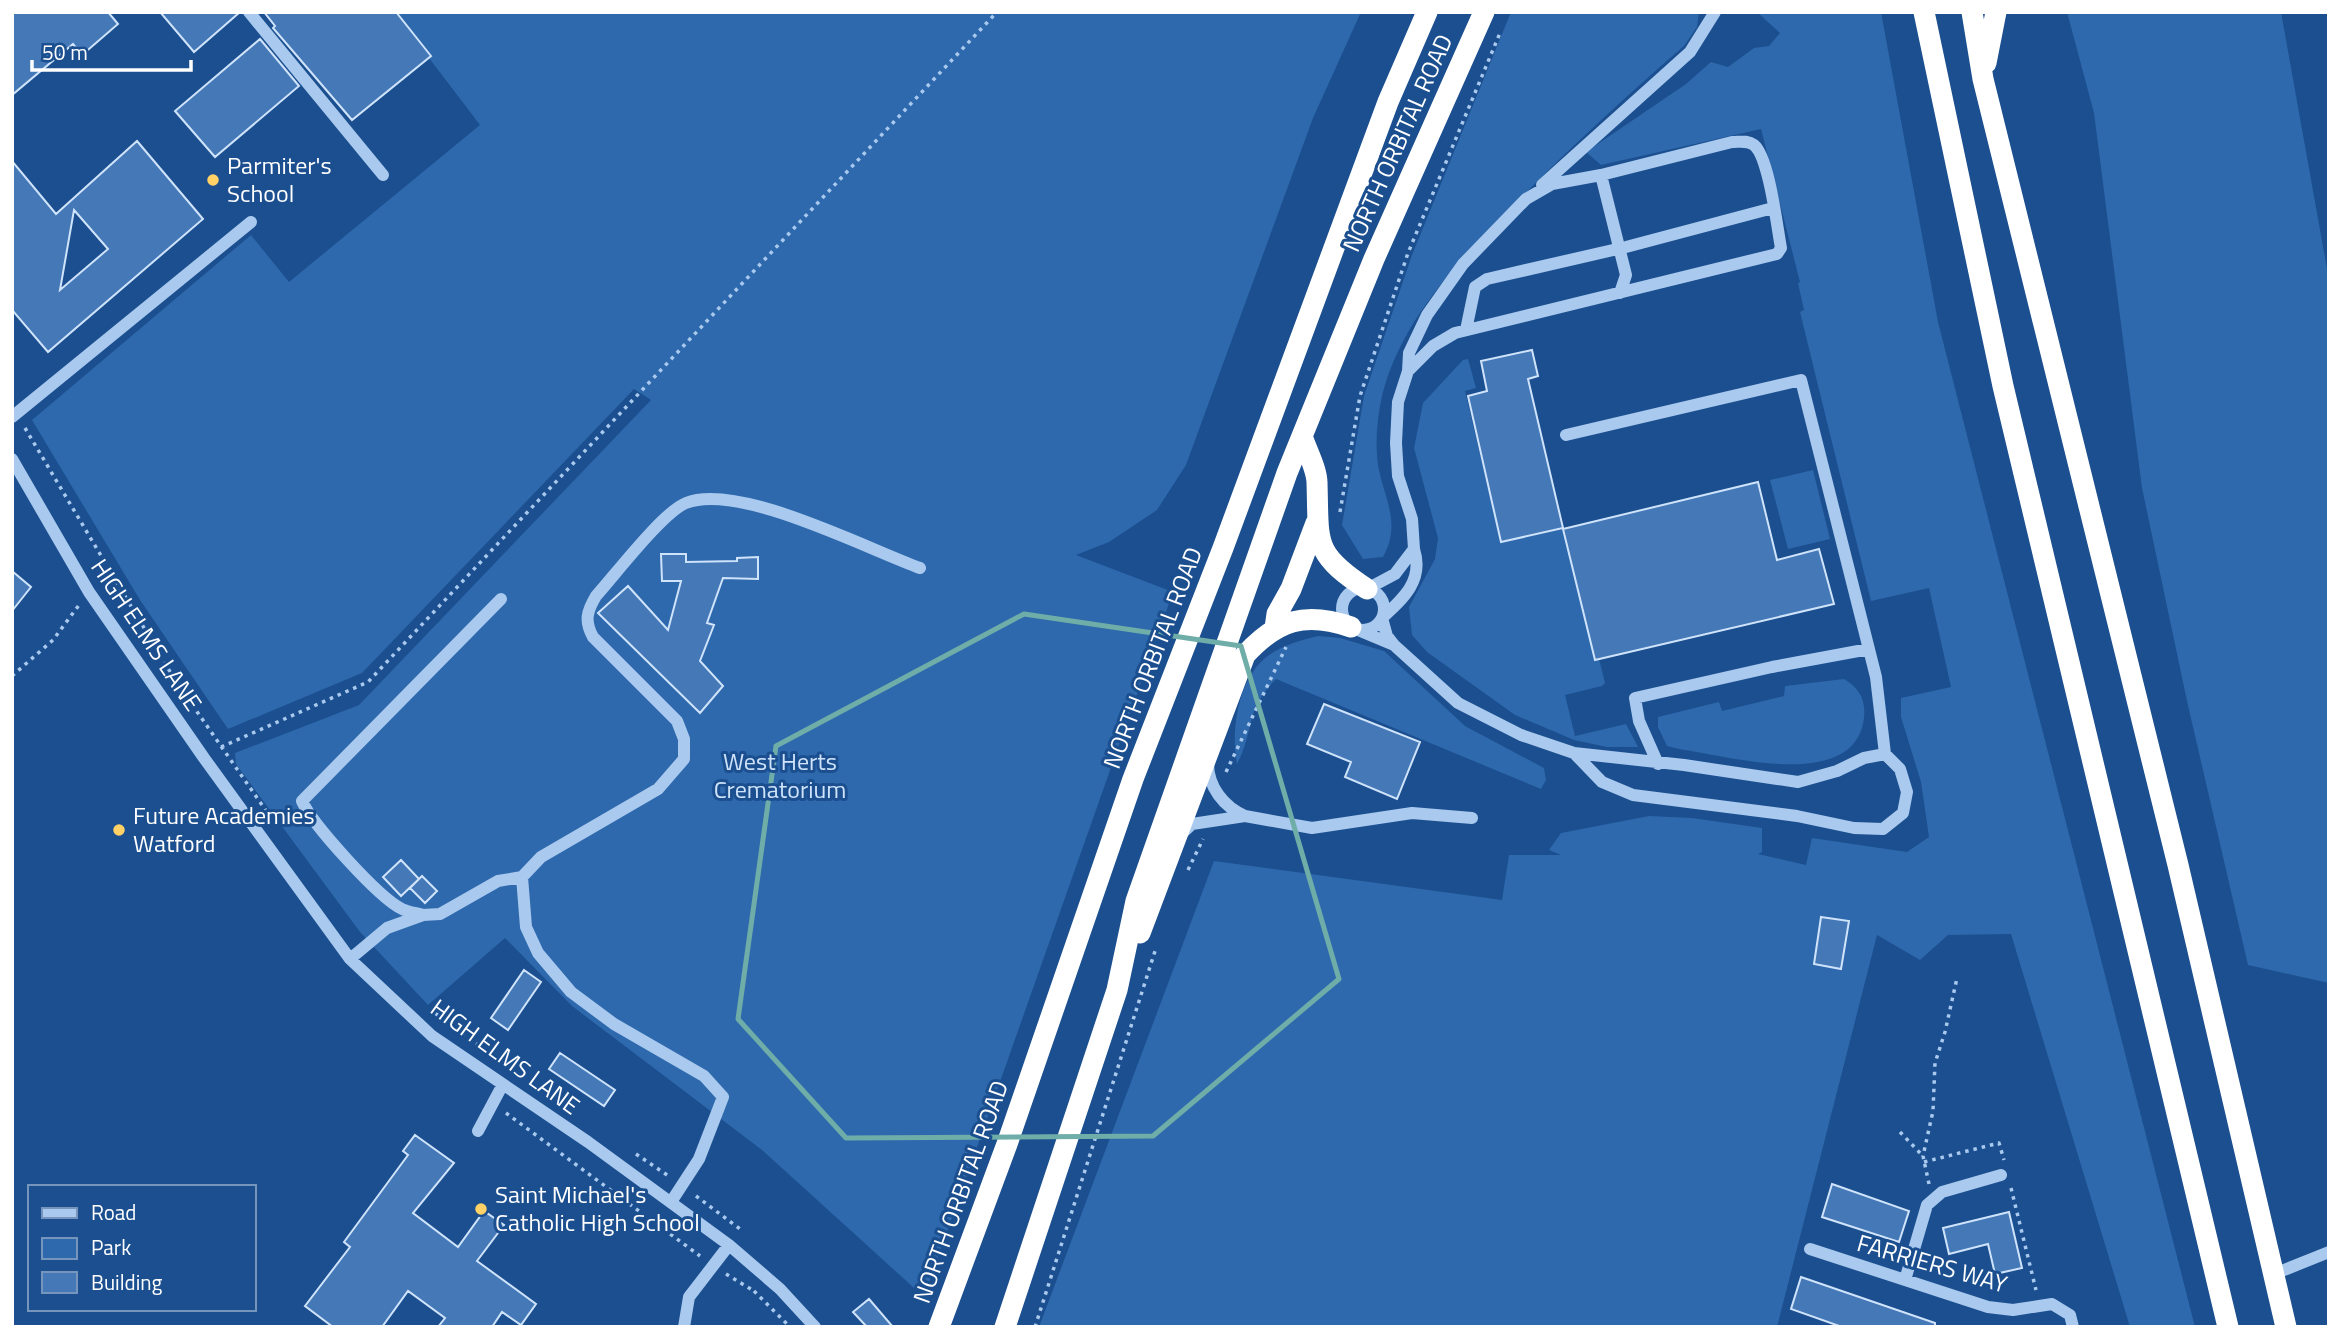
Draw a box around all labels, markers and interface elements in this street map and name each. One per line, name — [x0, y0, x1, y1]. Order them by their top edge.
scale bar — [32, 28, 191, 72]
street label: NORTH ORBITAL ROAD — [1333, 28, 1461, 257]
text: 50 m — [42, 36, 88, 68]
place label: Parmiter's School — [227, 147, 332, 211]
marker: Parmiter's School — [205, 172, 221, 188]
street label: NORTH ORBITAL ROAD — [1093, 542, 1211, 774]
street label: HIGH ELMS LANE — [82, 551, 211, 718]
park label: West Herts Crematorium — [714, 743, 846, 807]
place label: Future Academies Watford — [133, 797, 315, 861]
marker: Future Academies Watford — [111, 822, 127, 838]
street label: HIGH ELMS LANE — [423, 990, 588, 1123]
street label: NORTH ORBITAL ROAD — [903, 1075, 1017, 1308]
place label: Saint Michael's Catholic High School — [495, 1176, 700, 1240]
legend — [28, 1185, 256, 1311]
text: Road — [91, 1196, 136, 1228]
marker: Saint Michael's Catholic High School — [473, 1201, 489, 1217]
street label: FARRIERS WAY — [1853, 1224, 2012, 1302]
text: Park — [91, 1231, 131, 1263]
text: Building — [91, 1266, 163, 1298]

